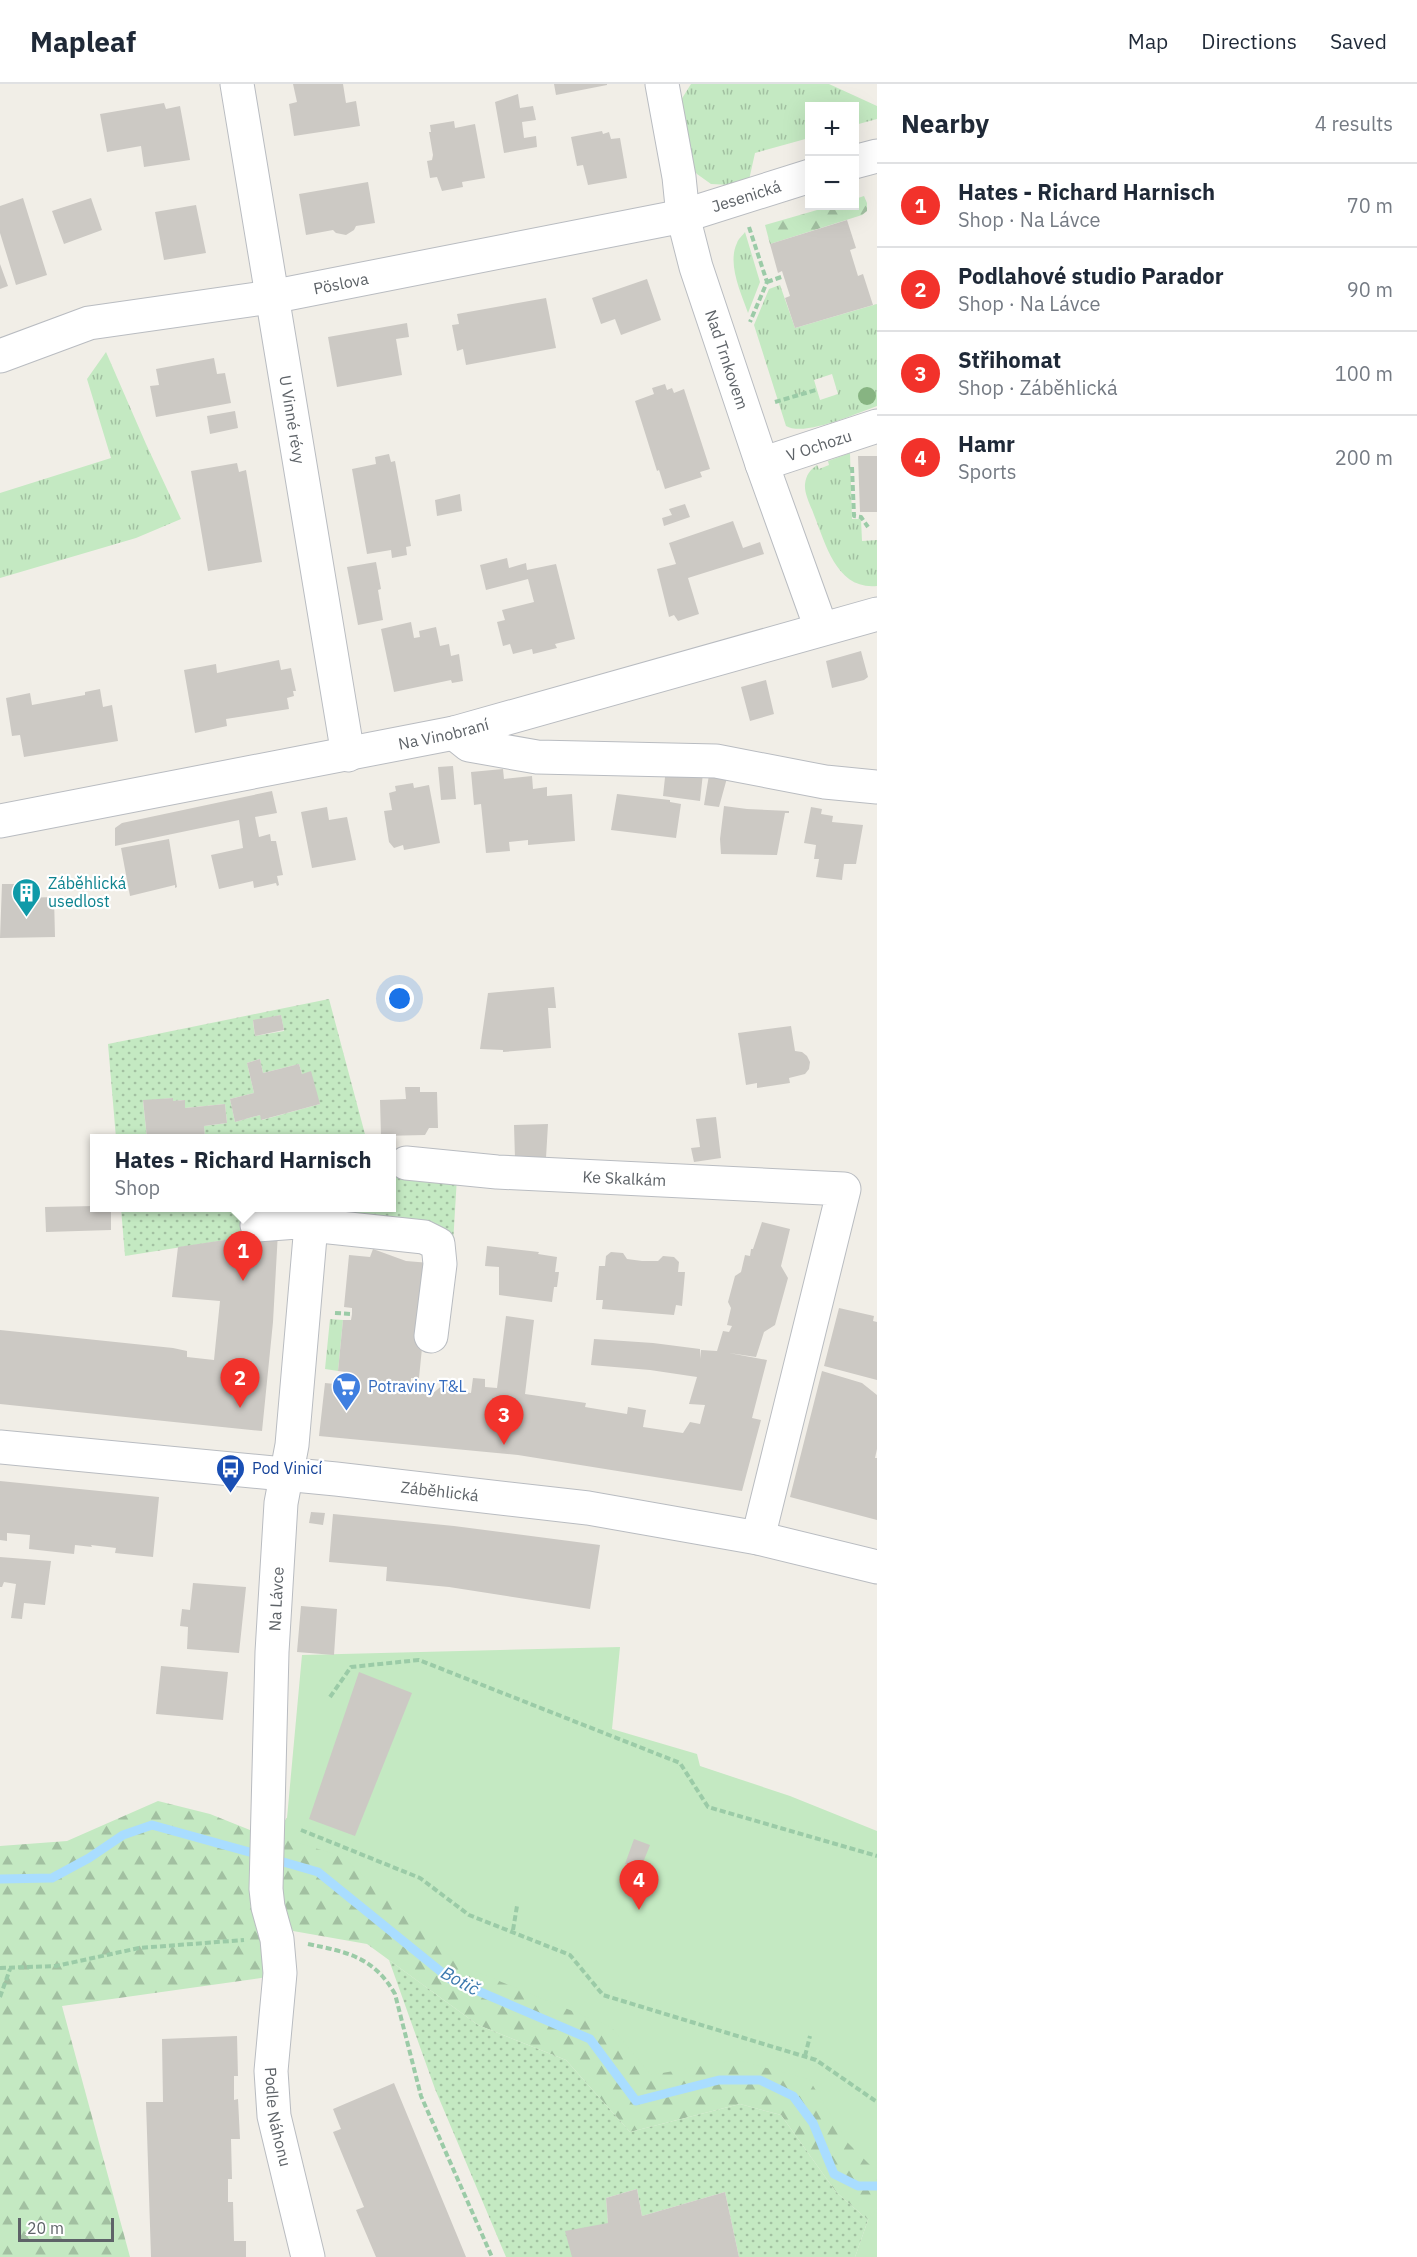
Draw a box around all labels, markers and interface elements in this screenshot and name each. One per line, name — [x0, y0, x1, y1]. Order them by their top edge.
text: Mapleaf — [30, 23, 136, 60]
text: Map — [1128, 27, 1168, 55]
text: Directions — [1201, 27, 1297, 55]
text: Saved — [1330, 27, 1387, 55]
map controls — [805, 102, 859, 210]
button: + — [805, 102, 859, 156]
text: Nearby — [901, 106, 989, 140]
text: 4 results — [1315, 110, 1393, 137]
button: − — [805, 156, 859, 210]
street label: Jesenická — [709, 176, 784, 216]
text: Hates - Richard Harnisch — [958, 177, 1215, 206]
text: 1 — [915, 192, 927, 219]
text: 70 m — [1347, 192, 1393, 219]
text: Shop · Na Lávce — [958, 206, 1100, 233]
text: Podlahové studio Parador — [958, 261, 1224, 290]
street label: Pöslova — [312, 268, 371, 298]
text: 2 — [915, 276, 927, 303]
text: 90 m — [1347, 276, 1393, 303]
text: Shop · Na Lávce — [958, 290, 1100, 317]
street label: Nad Trnkovem — [701, 307, 753, 412]
text: Střihomat — [958, 345, 1061, 374]
text: 3 — [915, 360, 927, 387]
text: 100 m — [1335, 360, 1393, 387]
street label: U Vinné révy — [275, 374, 310, 465]
text: Shop · Záběhlická — [958, 374, 1118, 401]
street label: V Ochozu — [784, 425, 854, 465]
text: Hamr — [958, 429, 1015, 458]
text: 4 — [915, 444, 927, 471]
text: 200 m — [1335, 444, 1393, 471]
text: Sports — [958, 458, 1017, 485]
street label: Na Vinobraní — [397, 714, 491, 754]
place label: Záběhlická usedlost — [48, 873, 127, 911]
building icon: Záběhlická usedlost — [11, 876, 43, 918]
your location — [385, 984, 414, 1013]
popup — [90, 1134, 396, 1212]
text: Hates - Richard Harnisch — [114, 1145, 372, 1174]
street label: Ke Skalkám — [582, 1166, 667, 1190]
text: Shop — [114, 1174, 160, 1201]
pin: 1 — [224, 1232, 262, 1281]
pin: 2 — [220, 1358, 260, 1408]
supermarket icon: Potraviny T&L — [331, 1370, 363, 1412]
place label: Potraviny T&L — [368, 1376, 467, 1396]
pin: 3 — [484, 1396, 524, 1445]
bus stop icon: Pod Vinicí — [215, 1452, 247, 1494]
place label: Pod Vinicí — [252, 1458, 322, 1478]
street label: Záběhlická — [400, 1477, 480, 1505]
street label: Na Lávce — [264, 1566, 288, 1632]
pin: 4 — [620, 1860, 658, 1910]
water label: Botič — [437, 1961, 484, 2001]
street label: Podle Náhonu — [261, 2066, 296, 2169]
scale bar — [18, 2215, 114, 2242]
text: 20 m — [27, 2218, 64, 2238]

